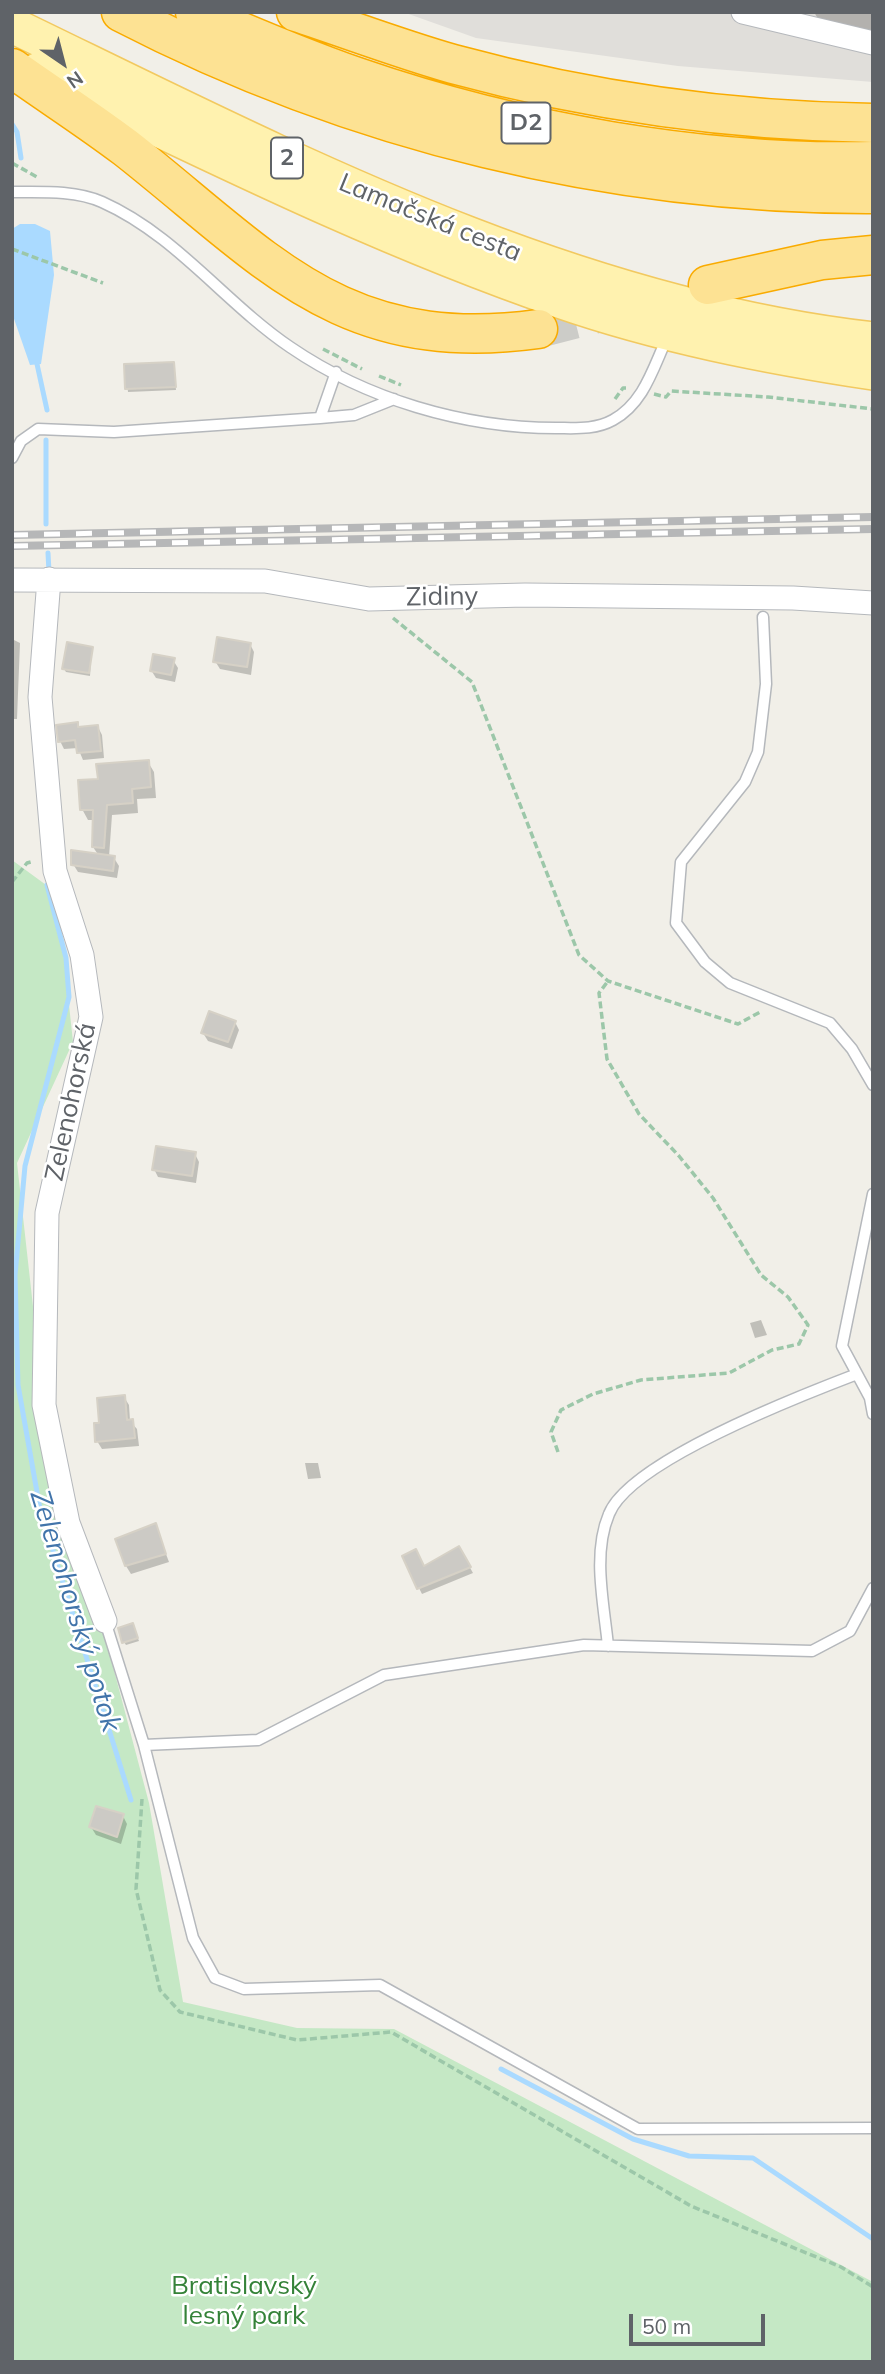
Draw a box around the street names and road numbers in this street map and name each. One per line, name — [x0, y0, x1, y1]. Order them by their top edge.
road number: D2 — [502, 103, 550, 144]
road number: 2 — [271, 138, 303, 178]
street label: Lamačská cesta — [334, 167, 526, 269]
street label: Zidiny — [406, 581, 478, 613]
street label: Zelenohorská — [39, 1020, 103, 1184]

